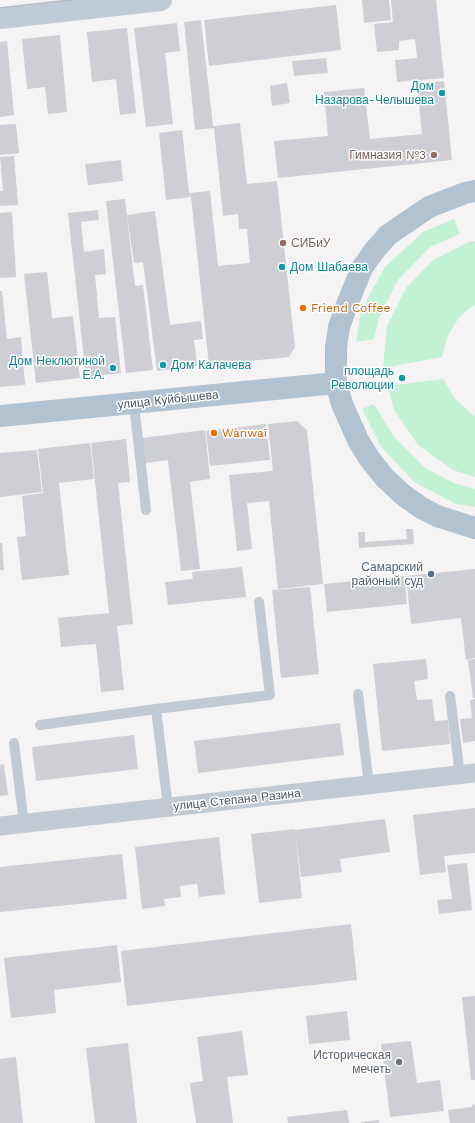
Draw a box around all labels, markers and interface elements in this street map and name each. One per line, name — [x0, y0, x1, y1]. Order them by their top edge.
place label: Дом Назарова-Челышева — [315, 79, 434, 107]
marker: Дом Назарова-Челышева — [437, 88, 447, 98]
place label: Гимназия №3 — [349, 148, 426, 162]
marker: Гимназия №3 — [429, 150, 439, 160]
place label: СИБиУ — [291, 236, 330, 250]
marker: СИБиУ — [278, 238, 288, 248]
place label: Дом Шабаева — [290, 260, 368, 274]
marker: Дом Шабаева — [277, 262, 287, 272]
place label: Friend Coffee — [311, 301, 390, 315]
marker: Friend Coffee — [298, 303, 308, 313]
place label: Дом Неклютиной Е.А. — [9, 354, 105, 382]
place label: Дом Калачева — [171, 358, 251, 372]
marker: Дом Калачева — [158, 360, 168, 370]
marker: Дом Неклютиной Е.А. — [108, 363, 118, 373]
place label: площадь Революции — [331, 364, 394, 392]
marker: площадь Революции — [397, 373, 407, 383]
street label: улица Куйбышева — [117, 388, 219, 412]
place label: Wànwaī — [222, 426, 267, 440]
marker: Wànwaī — [209, 428, 219, 438]
place label: Самарский районый суд — [352, 560, 423, 588]
marker: Самарский районый суд — [426, 569, 436, 579]
street label: улица Степана Разина — [173, 786, 301, 814]
place label: Историческая мечеть — [313, 1048, 391, 1076]
marker: Историческая мечеть — [394, 1057, 404, 1067]

